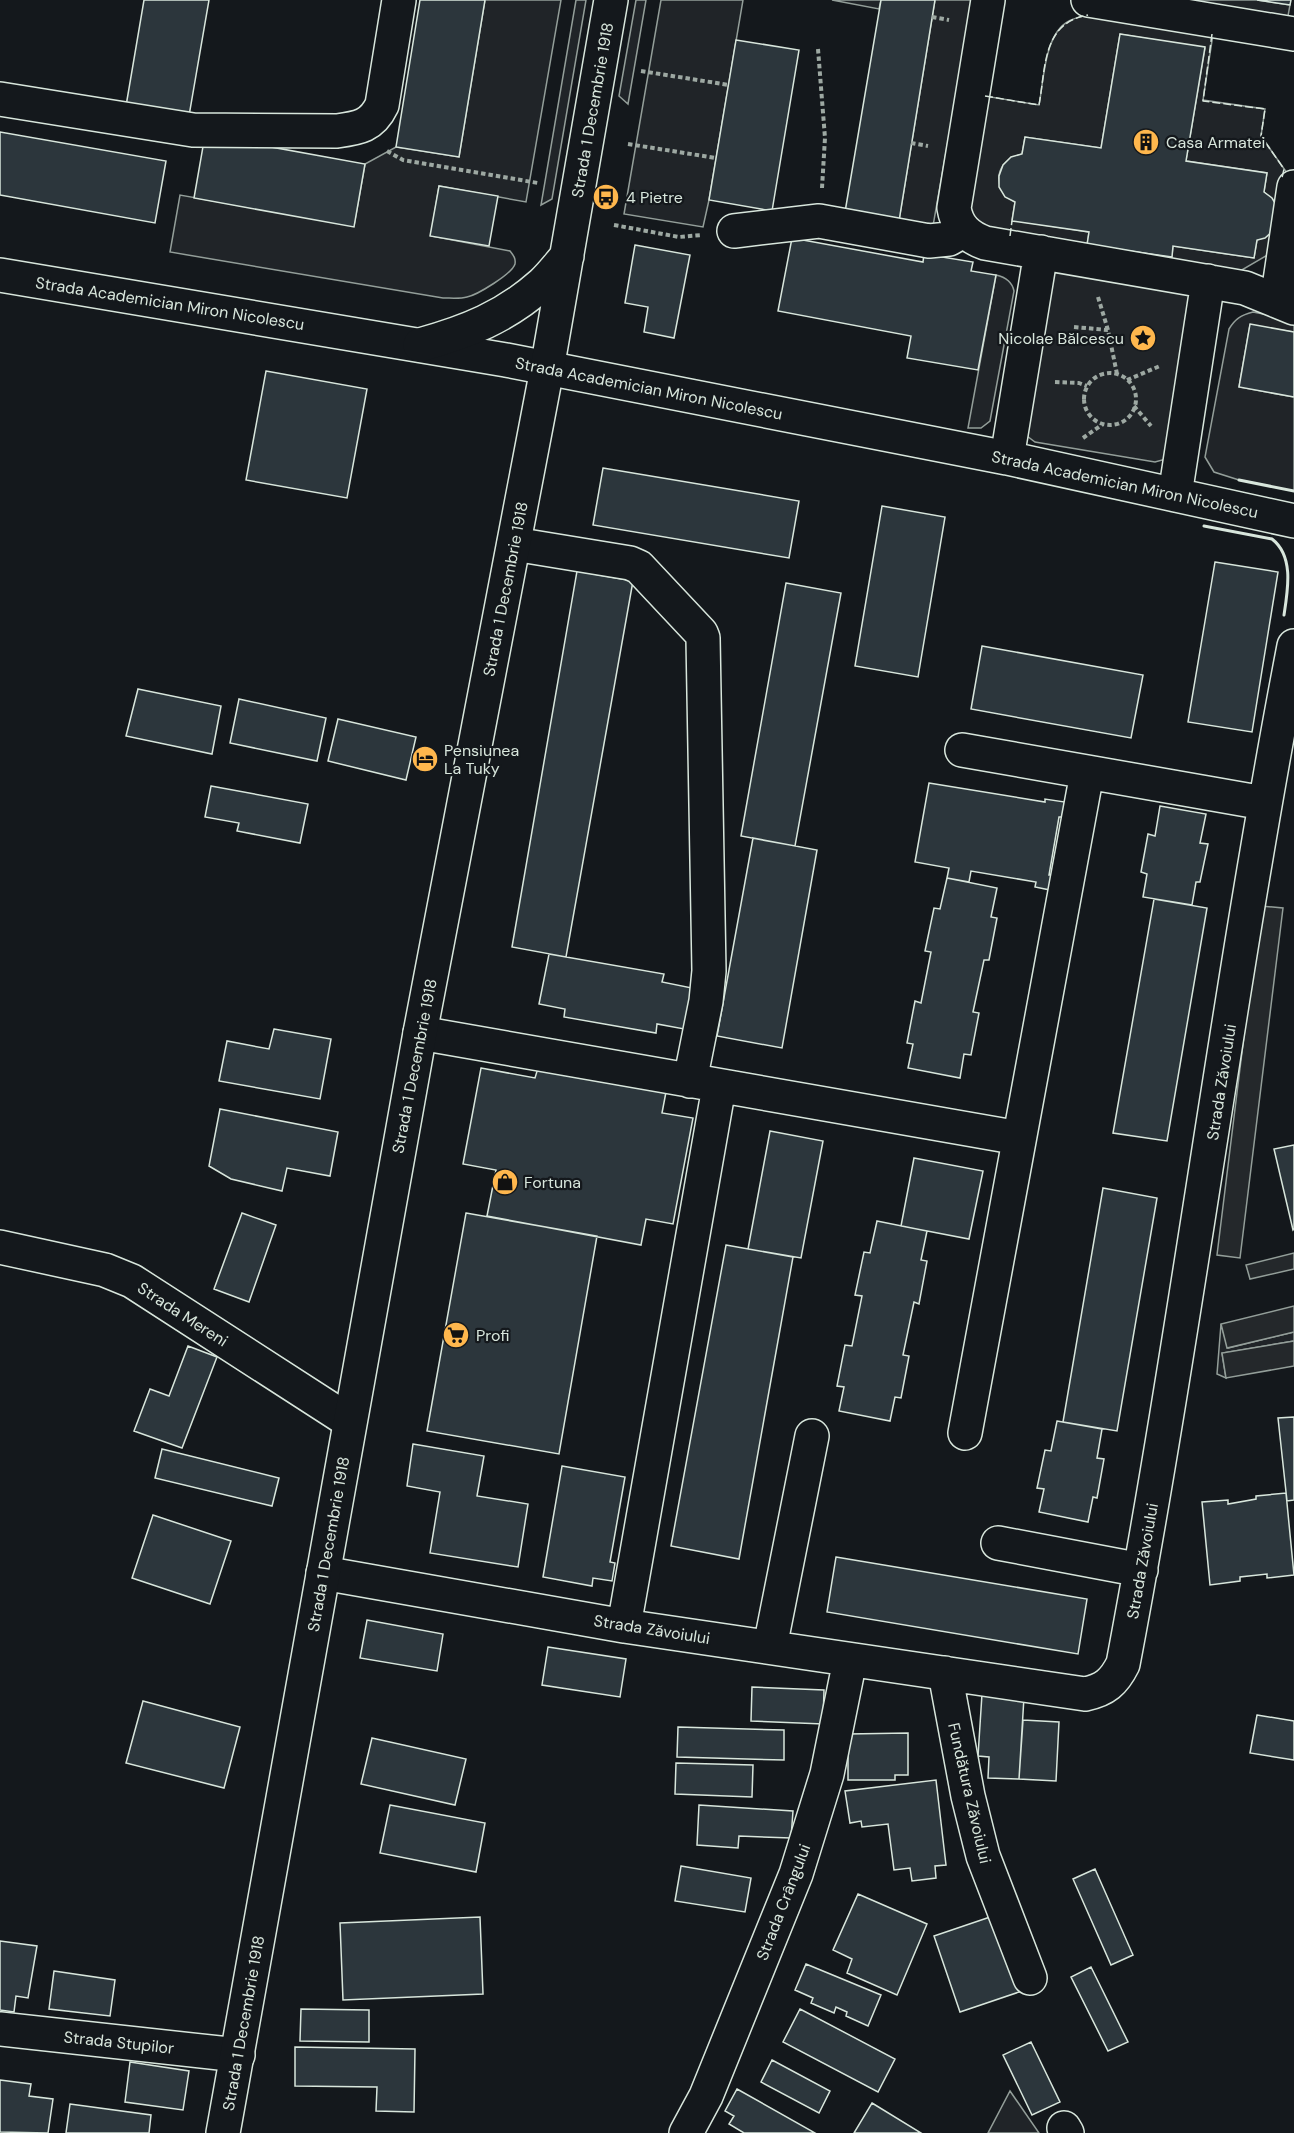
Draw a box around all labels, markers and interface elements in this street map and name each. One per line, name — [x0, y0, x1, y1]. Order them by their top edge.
street label: Strada 1 Decembrie 1918 — [567, 21, 618, 199]
building icon: Casa Armatei — [1131, 127, 1161, 157]
place label: Casa Armatei — [1166, 132, 1265, 153]
bus stop icon: 4 Pietre — [591, 182, 621, 212]
place label: 4 Pietre — [626, 187, 683, 208]
street label: Strada Academician Miron Nicolescu — [34, 272, 306, 335]
place icon: Nicolae Bălcescu — [1128, 323, 1158, 353]
place label: Nicolae Bălcescu — [998, 328, 1124, 349]
street label: Strada Academician Miron Nicolescu — [513, 352, 784, 425]
street label: Strada Academician Miron Nicolescu — [990, 446, 1260, 523]
street label: Strada 1 Decembrie 1918 — [478, 500, 533, 678]
place label: Pensiunea La Tuky — [444, 740, 519, 779]
hotel icon: Pensiunea La Tuky — [410, 744, 440, 774]
street label: Strada 1 Decembrie 1918 — [387, 977, 442, 1155]
street label: Strada Zăvoiului — [1202, 1022, 1241, 1142]
shop icon: Fortuna — [490, 1167, 520, 1197]
place label: Fortuna — [524, 1172, 581, 1193]
street label: Strada Mereni — [134, 1277, 232, 1351]
supermarket icon: Profi — [441, 1320, 471, 1350]
place label: Profi — [476, 1325, 509, 1346]
street label: Strada 1 Decembrie 1918 — [303, 1455, 354, 1633]
street label: Strada Zăvoiului — [1122, 1501, 1163, 1621]
street label: Strada Zăvoiului — [592, 1610, 712, 1649]
street label: Fundătura Zăvoiului — [943, 1721, 996, 1866]
street label: Strada Crângului — [752, 1841, 815, 1963]
street label: Strada 1 Decembrie 1918 — [218, 1934, 269, 2112]
street label: Strada Stupilor — [63, 2026, 175, 2059]

